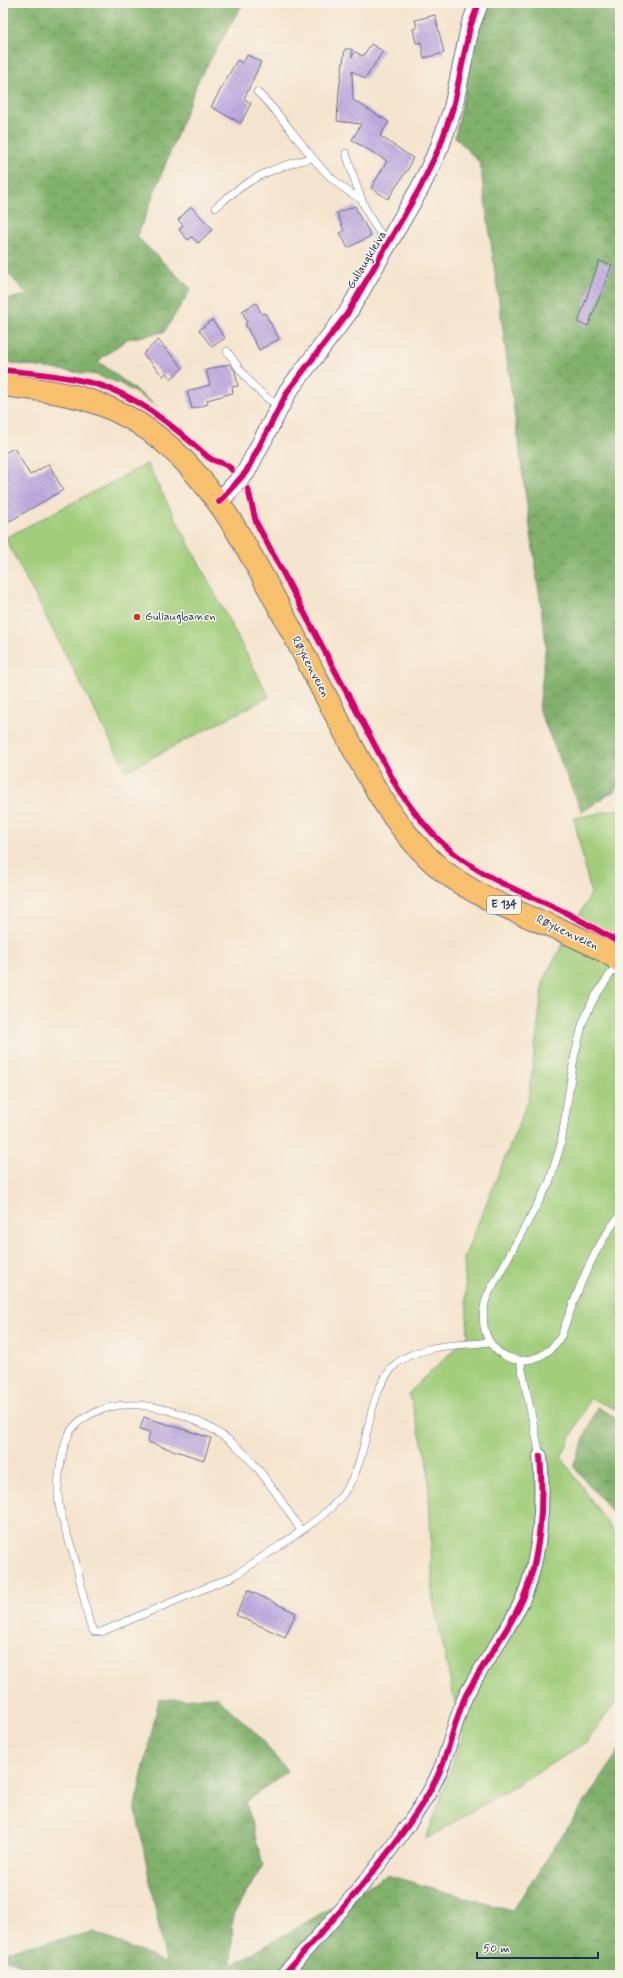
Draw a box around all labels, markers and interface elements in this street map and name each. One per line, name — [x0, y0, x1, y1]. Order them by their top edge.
street label: Gullaugkleiva — [343, 228, 391, 292]
place label: Gullaugbanen — [145, 609, 215, 625]
marker: Gullaugbanen — [132, 612, 142, 622]
street label: Røykenveien — [287, 634, 333, 700]
road number: E 134 — [487, 896, 521, 914]
street label: Røykenveien — [533, 912, 601, 954]
scale bar — [477, 1934, 598, 1960]
text: 50 m — [483, 1941, 510, 1957]

